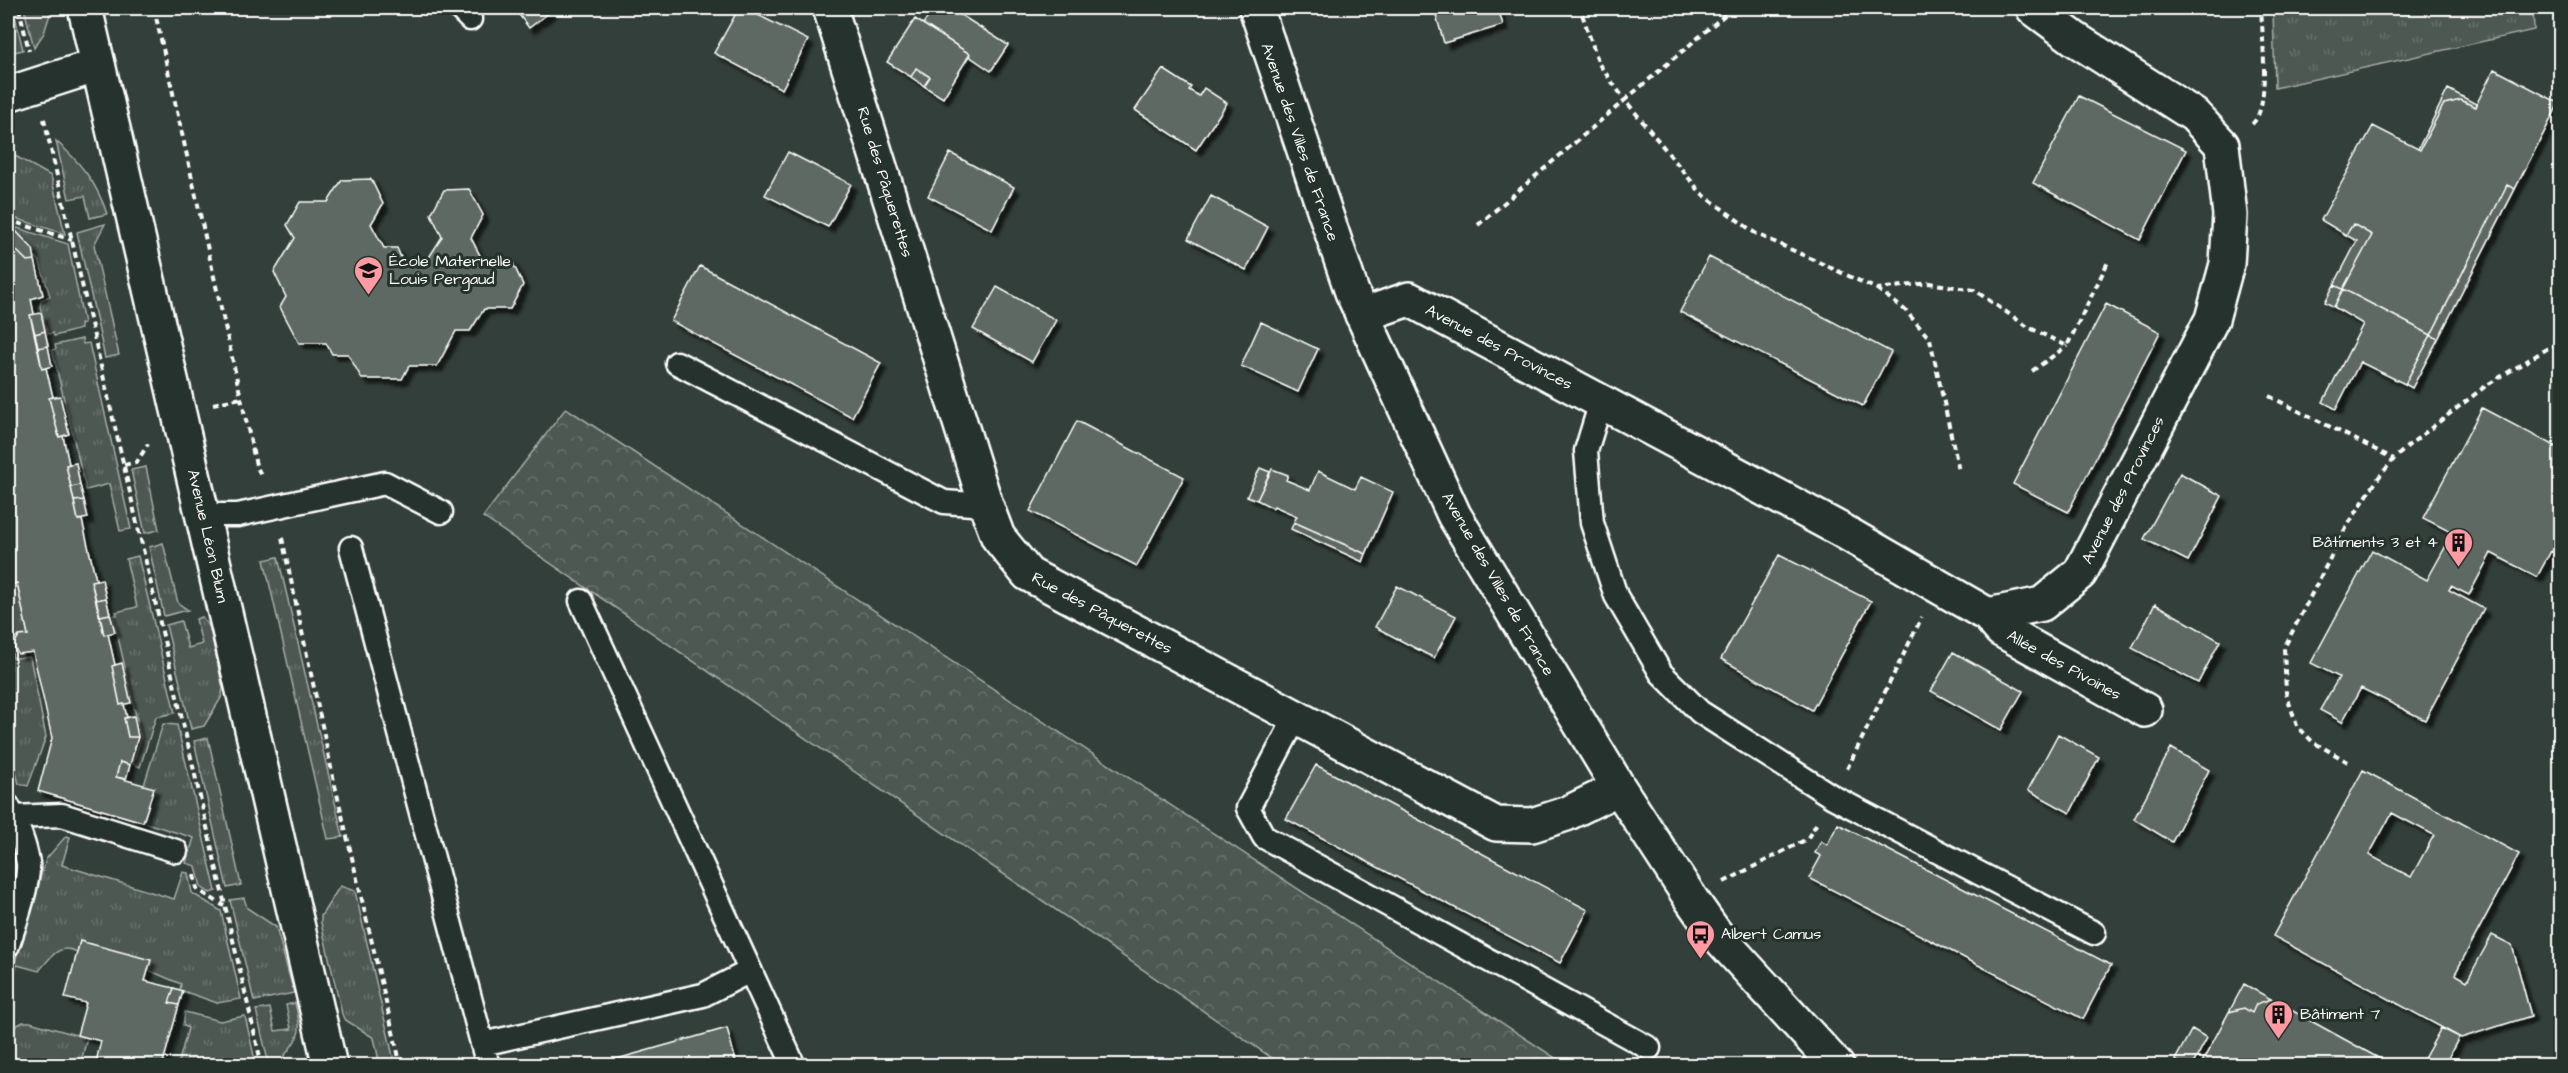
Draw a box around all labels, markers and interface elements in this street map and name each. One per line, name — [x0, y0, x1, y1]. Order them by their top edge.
street label: Avenue des Villes de France — [1256, 40, 1344, 244]
street label: Rue des Pâquerettes — [852, 104, 918, 260]
place label: École Maternelle Louis Pergaud — [389, 250, 511, 291]
school or university icon: École Maternelle Louis Pergaud — [352, 254, 384, 296]
street label: Avenue des Provinces — [1422, 299, 1576, 395]
street label: Avenue des Provinces — [2076, 412, 2170, 568]
street label: Avenue Léon Blum — [182, 467, 234, 605]
street label: Avenue des Villes de France — [1436, 488, 1560, 680]
building icon: Bâtiments 3 et 4 — [2443, 526, 2475, 568]
place label: Bâtiments 3 et 4 — [2313, 531, 2438, 553]
street label: Rue des Pâquerettes — [1028, 567, 1176, 659]
street label: Allée des Pivoines — [2003, 625, 2125, 705]
bus stop icon: Albert Camus — [1684, 918, 1716, 960]
place label: Albert Camus — [1721, 923, 1821, 945]
building icon: Bâtiment 7 — [2263, 998, 2295, 1040]
place label: Bâtiment 7 — [2300, 1003, 2380, 1025]

